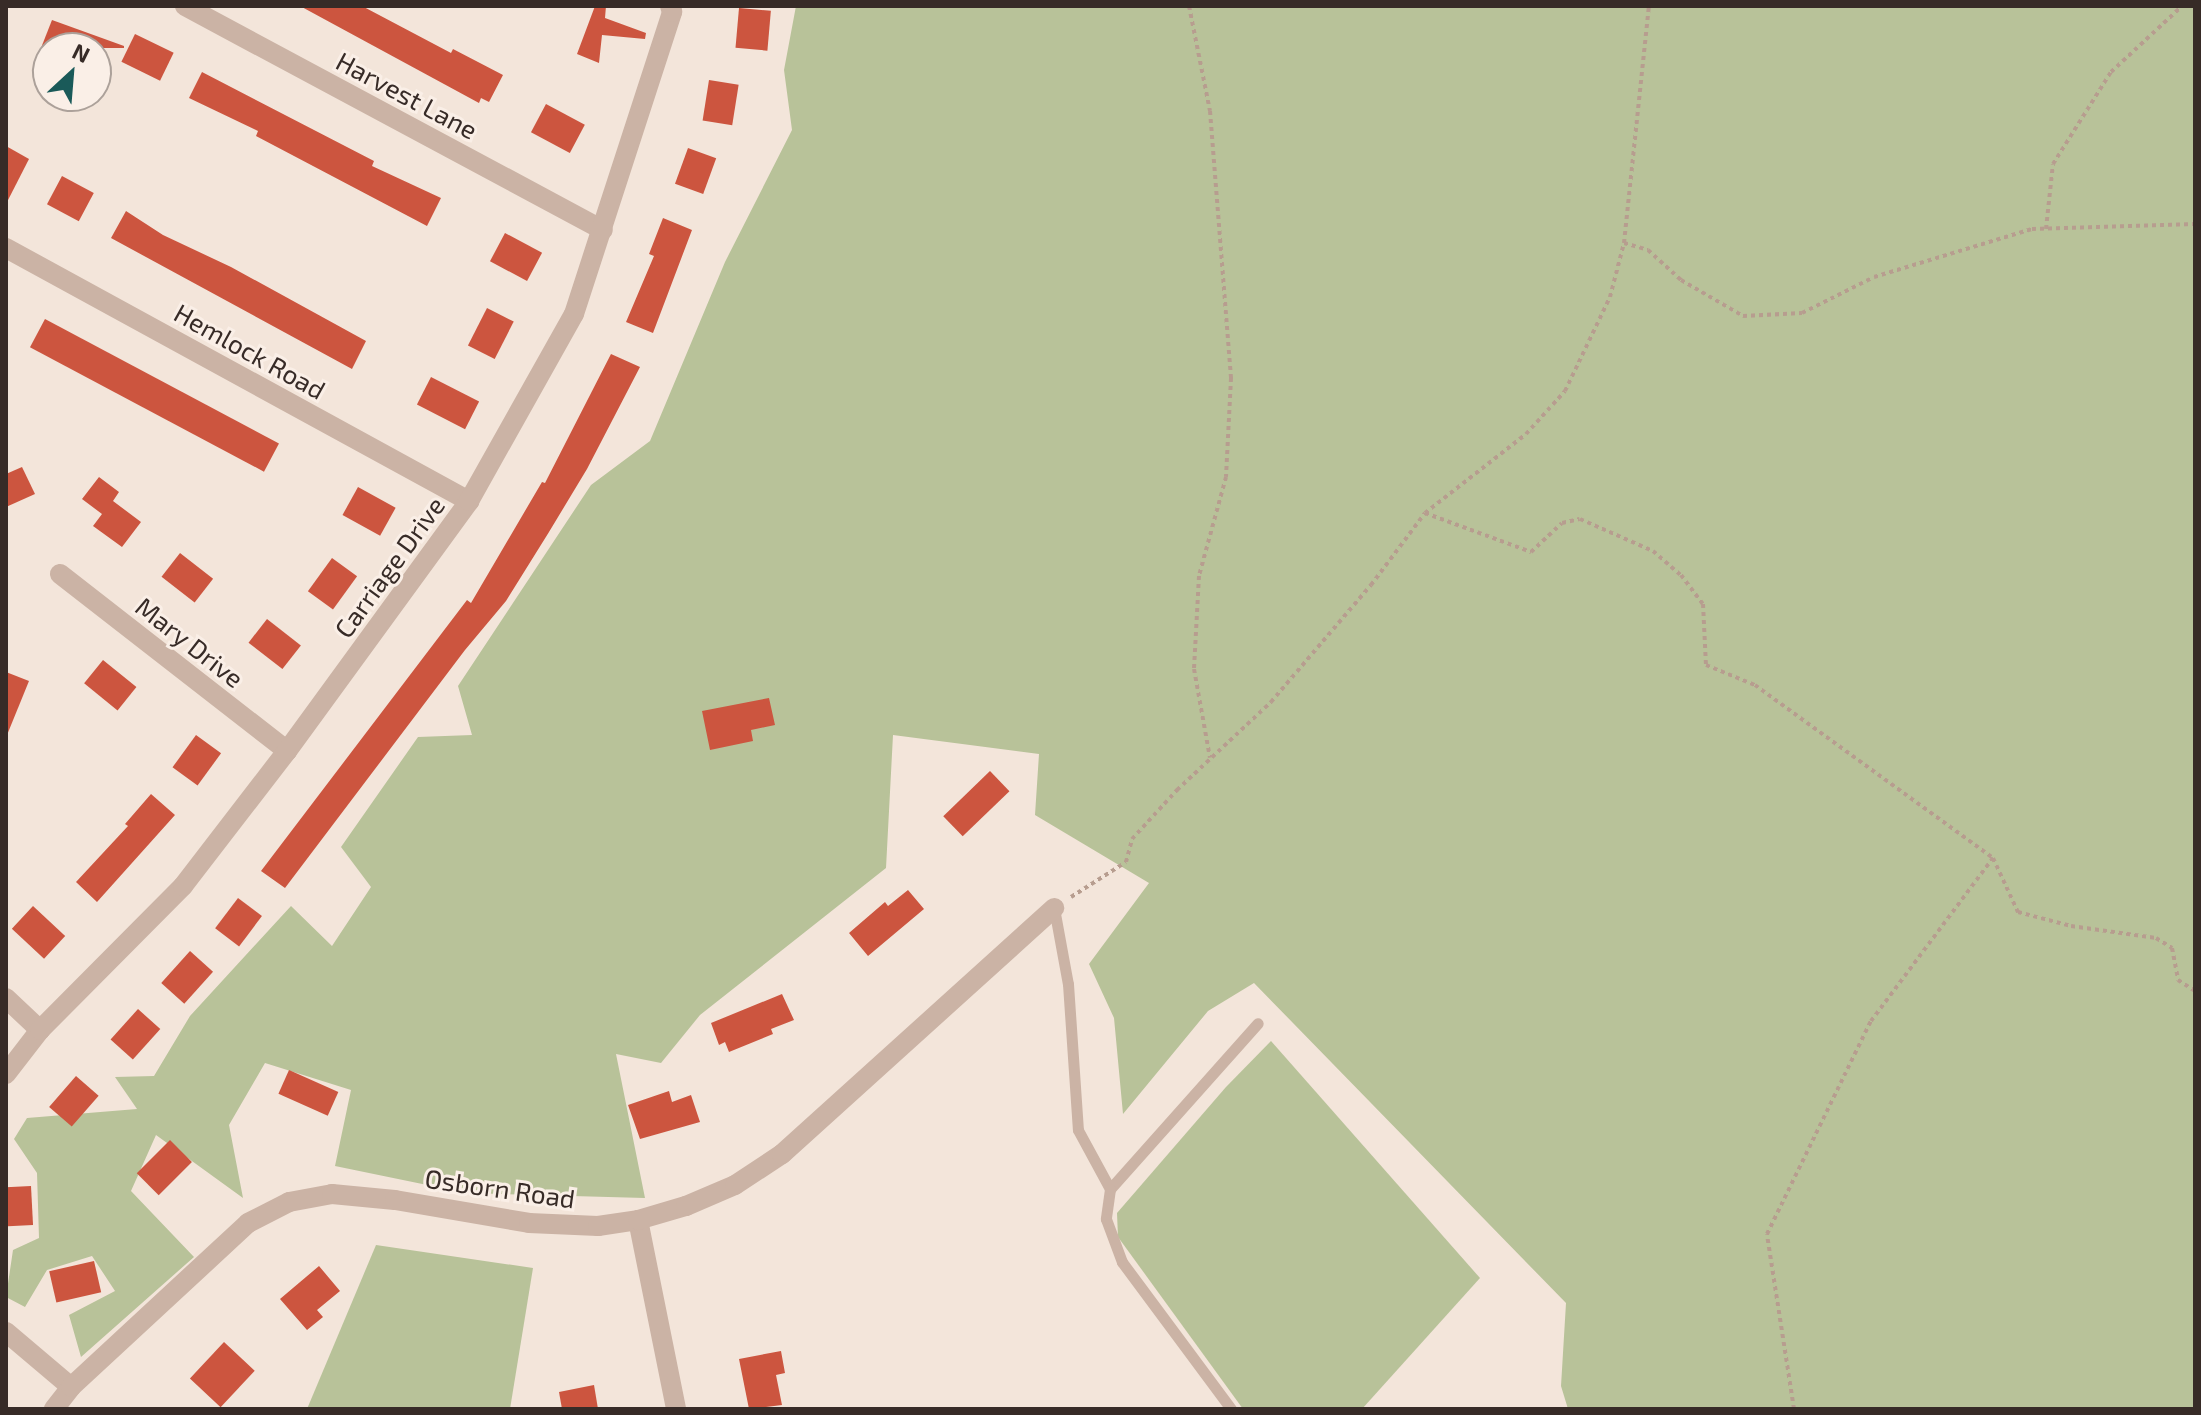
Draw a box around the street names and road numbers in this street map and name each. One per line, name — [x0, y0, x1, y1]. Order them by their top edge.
street label: Harvest Lane — [331, 45, 483, 145]
street label: Hemlock Road — [169, 297, 331, 405]
street label: Carriage Drive — [327, 490, 451, 644]
street label: Mary Drive — [130, 590, 250, 694]
street label: Osborn Road — [423, 1162, 577, 1214]

